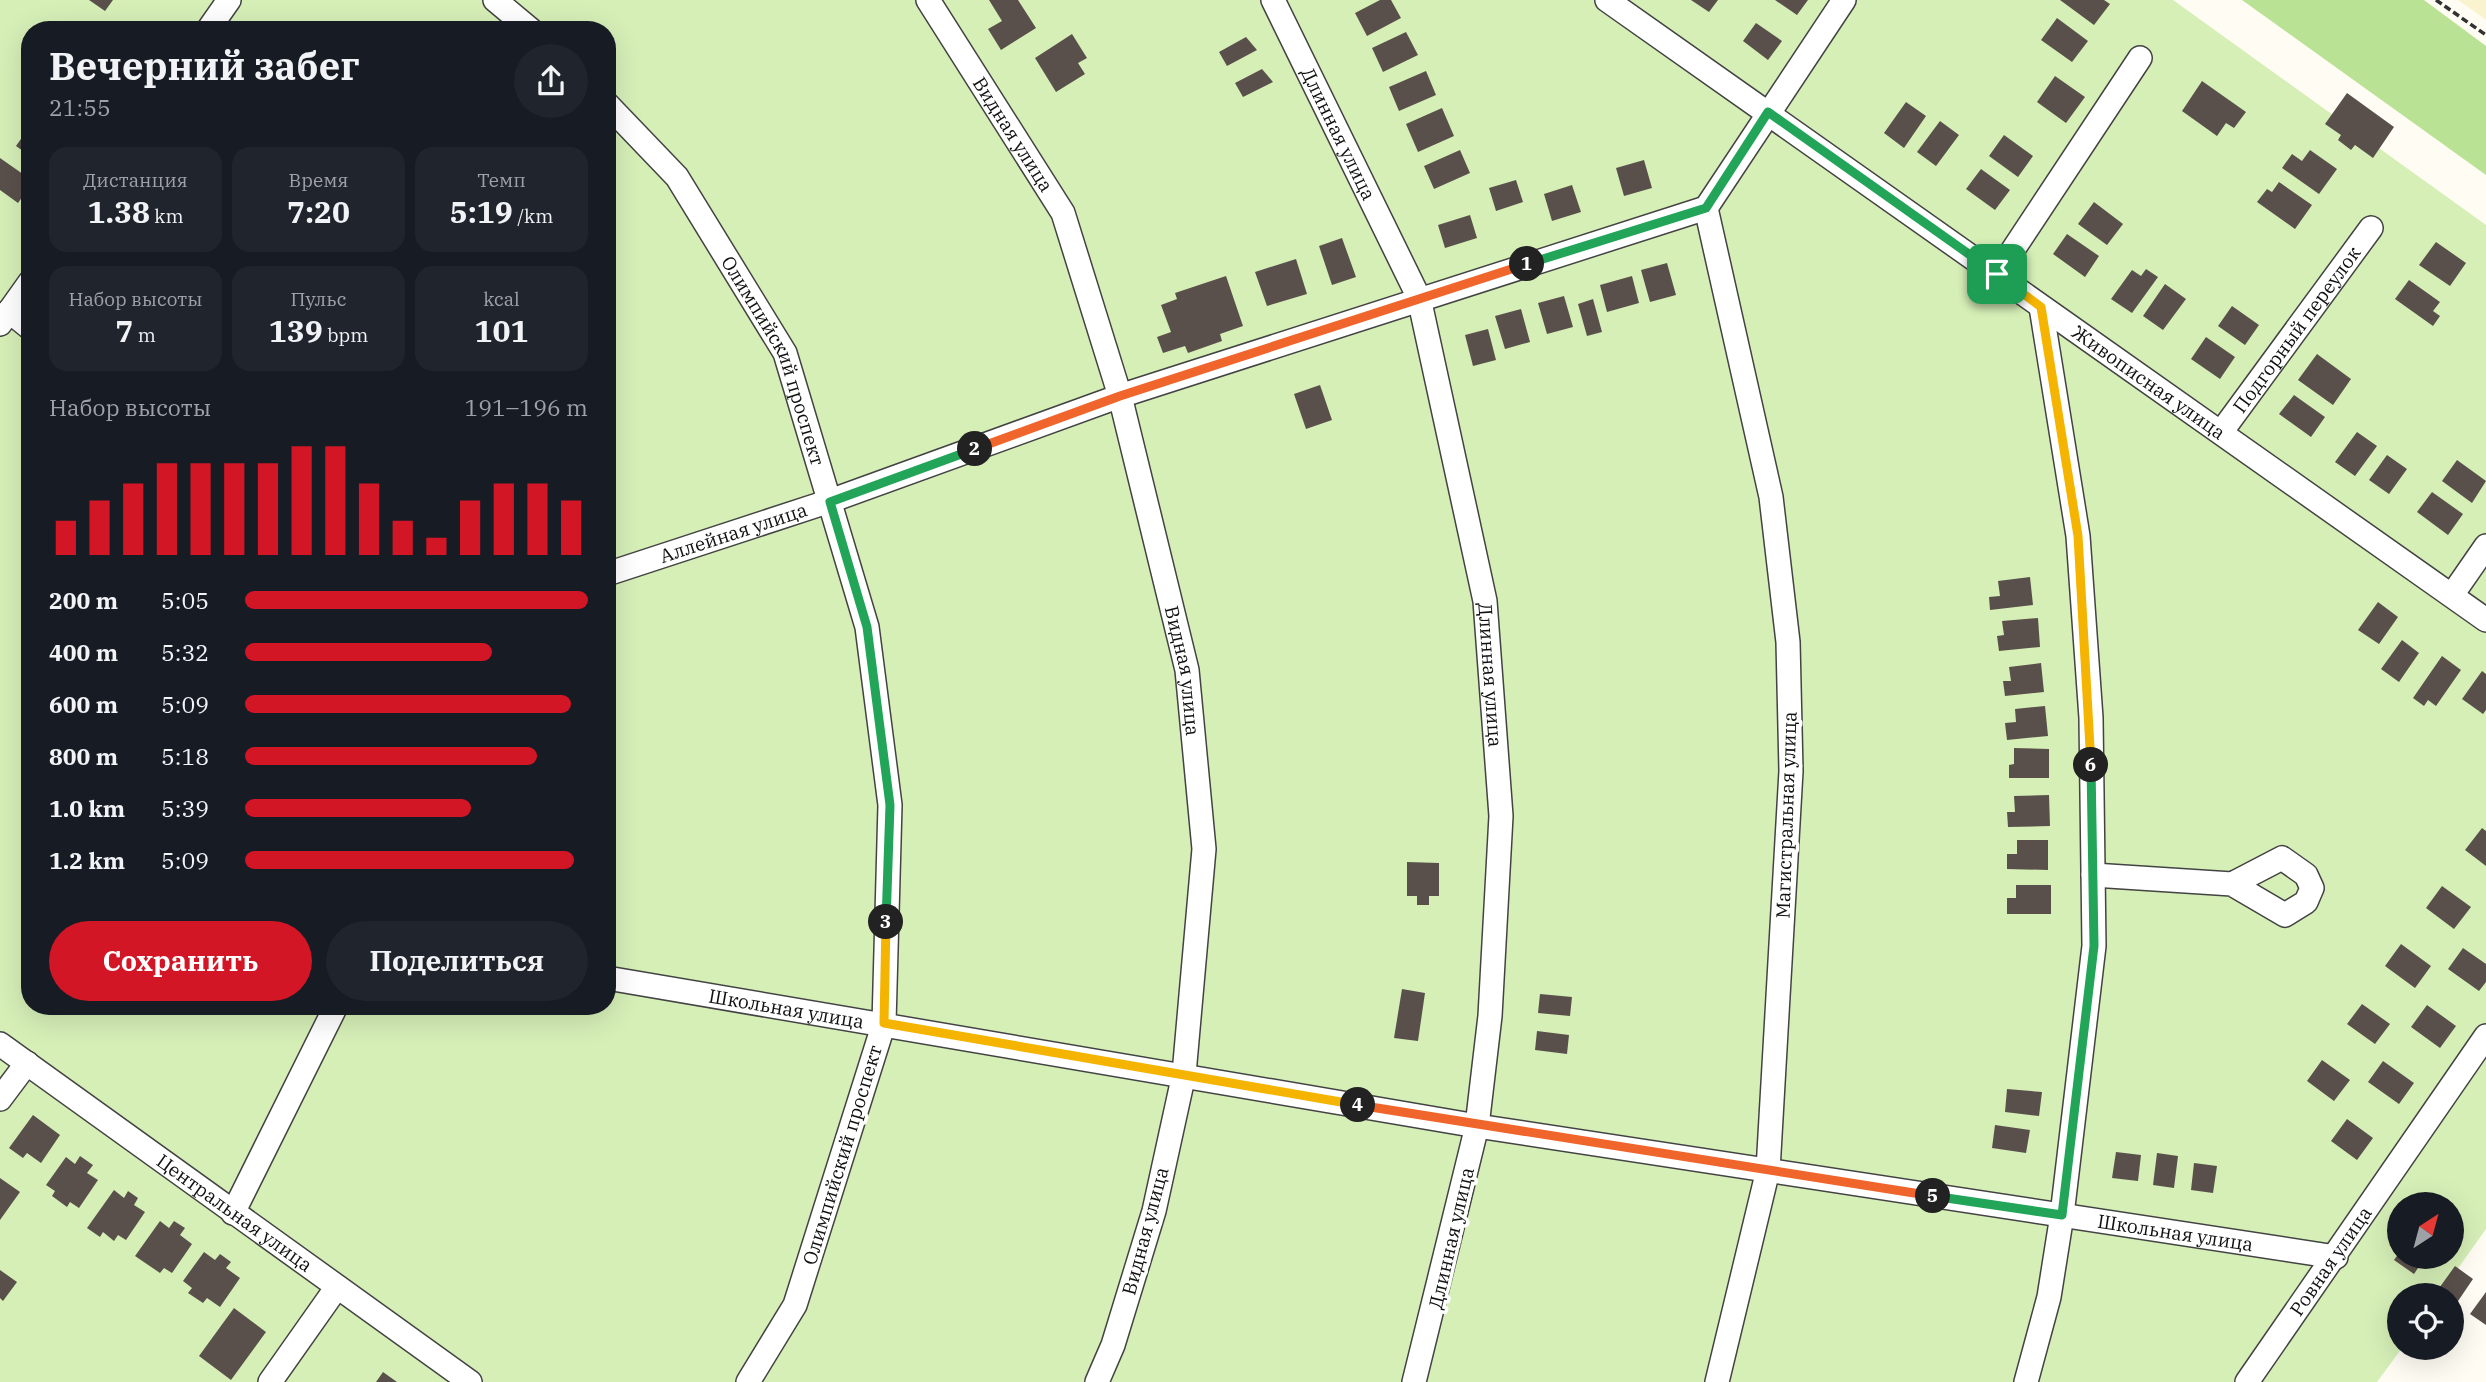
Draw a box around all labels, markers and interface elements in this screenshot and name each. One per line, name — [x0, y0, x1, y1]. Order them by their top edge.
text: Вечерний забег — [49, 41, 360, 90]
button: share — [514, 44, 588, 118]
street label: Длинная улица — [1296, 64, 1381, 204]
street label: Видная улица — [968, 72, 1058, 196]
text: 21:55 — [49, 92, 111, 122]
text: Дистанция — [83, 168, 188, 192]
text: Время — [288, 168, 349, 192]
text: Темп — [477, 168, 526, 192]
text: 1.38 — [87, 192, 150, 231]
text: 7:20 — [287, 192, 350, 231]
text: 5:19 — [450, 192, 513, 231]
text: km — [150, 204, 184, 228]
text: /km — [513, 204, 553, 228]
street label: Подгорный переулок — [2228, 241, 2366, 417]
pin — [1967, 244, 2027, 304]
pin: 1 — [1510, 246, 1544, 282]
street label: Олимпийский проспект — [716, 251, 830, 468]
text: 1 — [1521, 251, 1532, 275]
icon: arrive — [1978, 255, 2016, 293]
text: Набор высоты — [68, 287, 203, 311]
text: Пульс — [290, 287, 347, 311]
text: kcal — [483, 287, 520, 311]
text: 7 — [115, 311, 133, 350]
text: 139 — [269, 311, 323, 350]
text: 101 — [475, 311, 529, 350]
street label: Живописная улица — [2067, 320, 2230, 444]
text: m — [133, 323, 156, 347]
text: bpm — [323, 323, 368, 347]
text: Набор высоты — [49, 392, 211, 422]
text: 191–196 m — [464, 392, 588, 422]
pin: 2 — [958, 432, 992, 466]
text: 2 — [969, 436, 980, 460]
street label: Аллейная улица — [657, 497, 810, 568]
text: 200 m — [49, 585, 118, 615]
text: 5:05 — [161, 585, 209, 615]
street label: Длинная улица — [1473, 602, 1508, 748]
street label: Видная улица — [1160, 603, 1205, 737]
text: 400 m — [49, 637, 118, 667]
text: 5:32 — [161, 637, 209, 667]
text: 600 m — [49, 689, 118, 719]
text: 5:09 — [161, 689, 209, 719]
street label: Магистральная улица — [1770, 711, 1802, 919]
text: 800 m — [49, 741, 118, 771]
text: 5:18 — [161, 741, 209, 771]
pin: 6 — [2074, 748, 2108, 782]
text: 6 — [2085, 752, 2096, 776]
text: 1.0 km — [49, 793, 125, 823]
text: 5:39 — [161, 793, 209, 823]
text: 1.2 km — [49, 845, 125, 875]
text: 5:09 — [161, 845, 209, 875]
pin: 3 — [868, 904, 903, 940]
text: 3 — [880, 909, 891, 933]
button: Сохранить — [49, 921, 312, 1001]
button: Поделиться — [326, 921, 588, 1001]
street label: Школьная улица — [707, 984, 866, 1034]
street label: Олимпийский проспект — [797, 1042, 887, 1268]
pin: 4 — [1340, 1088, 1376, 1122]
text: 4 — [1352, 1092, 1363, 1116]
street label: Центральная улица — [152, 1149, 317, 1277]
street label: Видная улица — [1116, 1164, 1174, 1298]
street label: Длинная улица — [1423, 1165, 1479, 1311]
pin: 5 — [1916, 1178, 1951, 1214]
text: 5 — [1927, 1183, 1938, 1207]
north arrow — [2387, 1192, 2464, 1269]
map controls — [2387, 1192, 2464, 1360]
street label: Ровная улица — [2284, 1202, 2377, 1320]
street label: Школьная улица — [2096, 1209, 2255, 1256]
button: locate — [2387, 1283, 2464, 1360]

